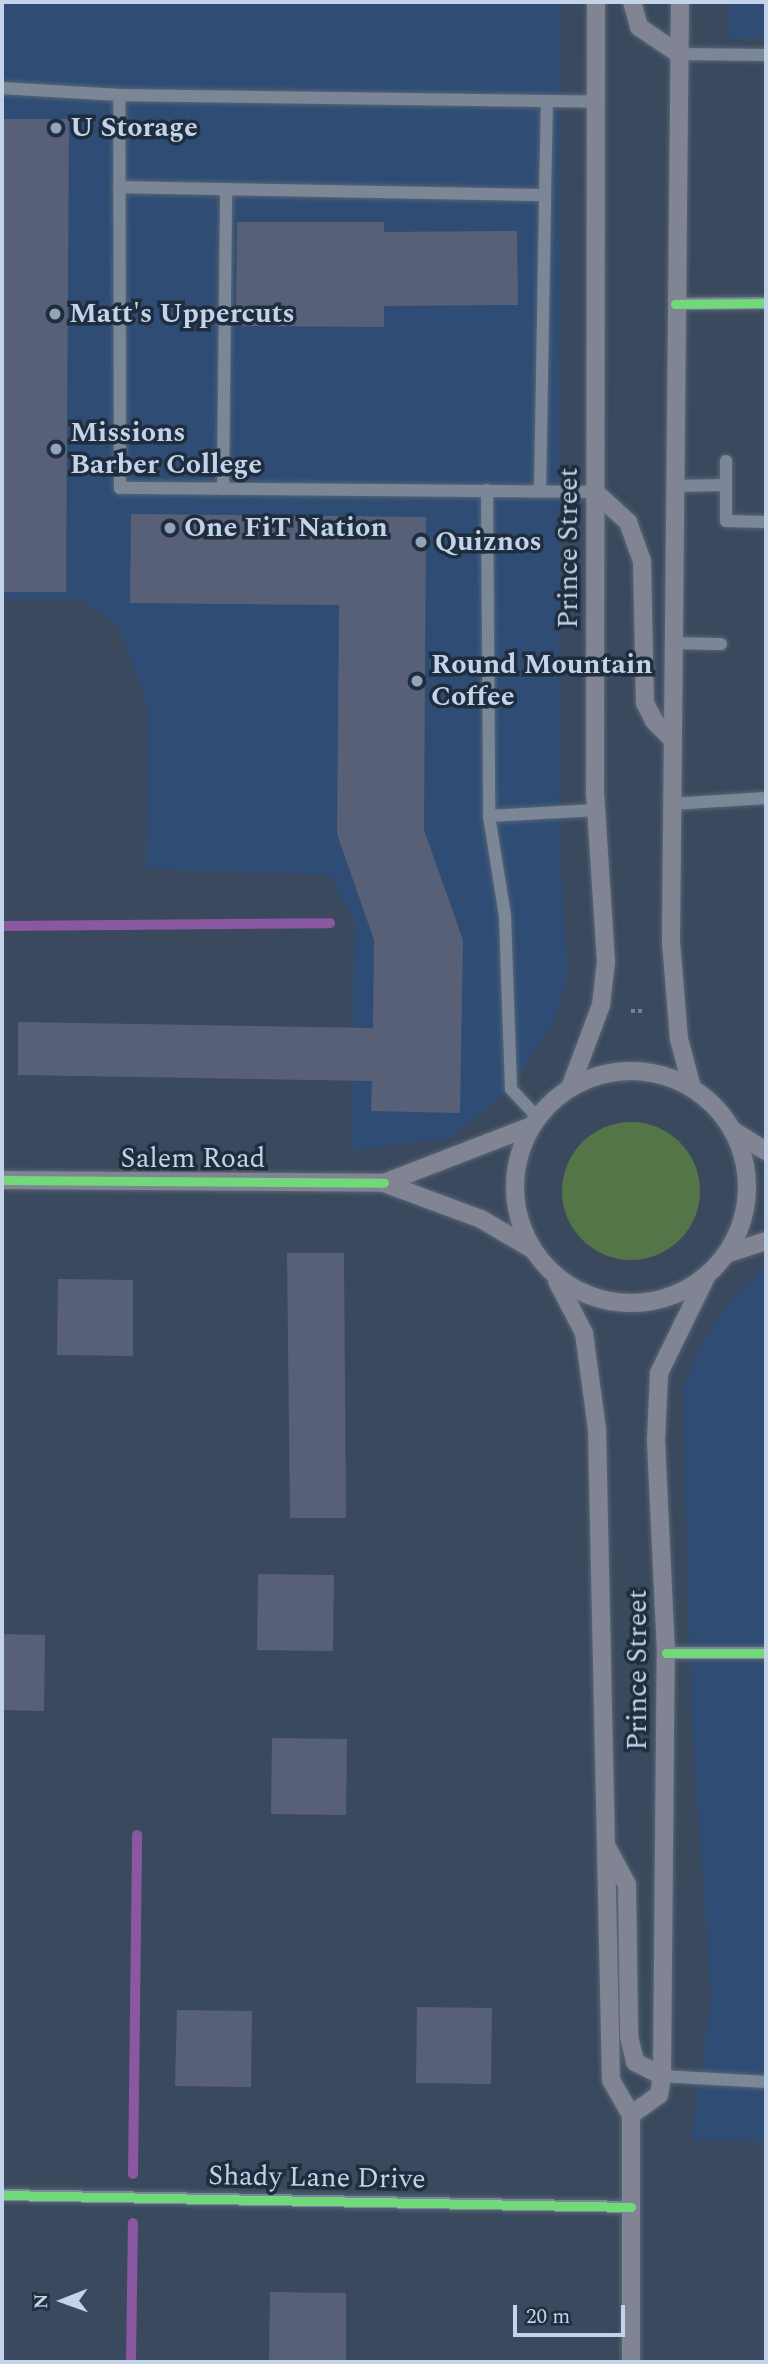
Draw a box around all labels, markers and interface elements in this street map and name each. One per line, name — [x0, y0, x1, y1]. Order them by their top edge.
place label: U Storage — [70, 111, 198, 145]
marker: U Storage — [48, 120, 64, 136]
place label: Matt's Uppercuts — [69, 297, 295, 331]
marker: Matt's Uppercuts — [47, 306, 63, 322]
place label: Missions Barber College — [70, 416, 262, 482]
marker: Missions Barber College — [48, 441, 64, 457]
street label: Prince Street — [552, 467, 586, 629]
place label: One FiT Nation — [184, 511, 388, 545]
marker: One FiT Nation — [162, 520, 178, 536]
place label: Quiznos — [435, 525, 542, 559]
marker: Quiznos — [413, 534, 429, 550]
place label: Round Mountain Coffee — [431, 648, 653, 714]
marker: Round Mountain Coffee — [409, 673, 425, 689]
street label: Salem Road — [121, 1142, 265, 1176]
street label: Prince Street — [621, 1589, 655, 1751]
street label: Shady Lane Drive — [208, 2159, 426, 2197]
north arrow — [28, 2266, 98, 2336]
scale bar — [516, 2290, 628, 2334]
text: N — [27, 2293, 56, 2309]
text: 20 m — [526, 2301, 570, 2333]

